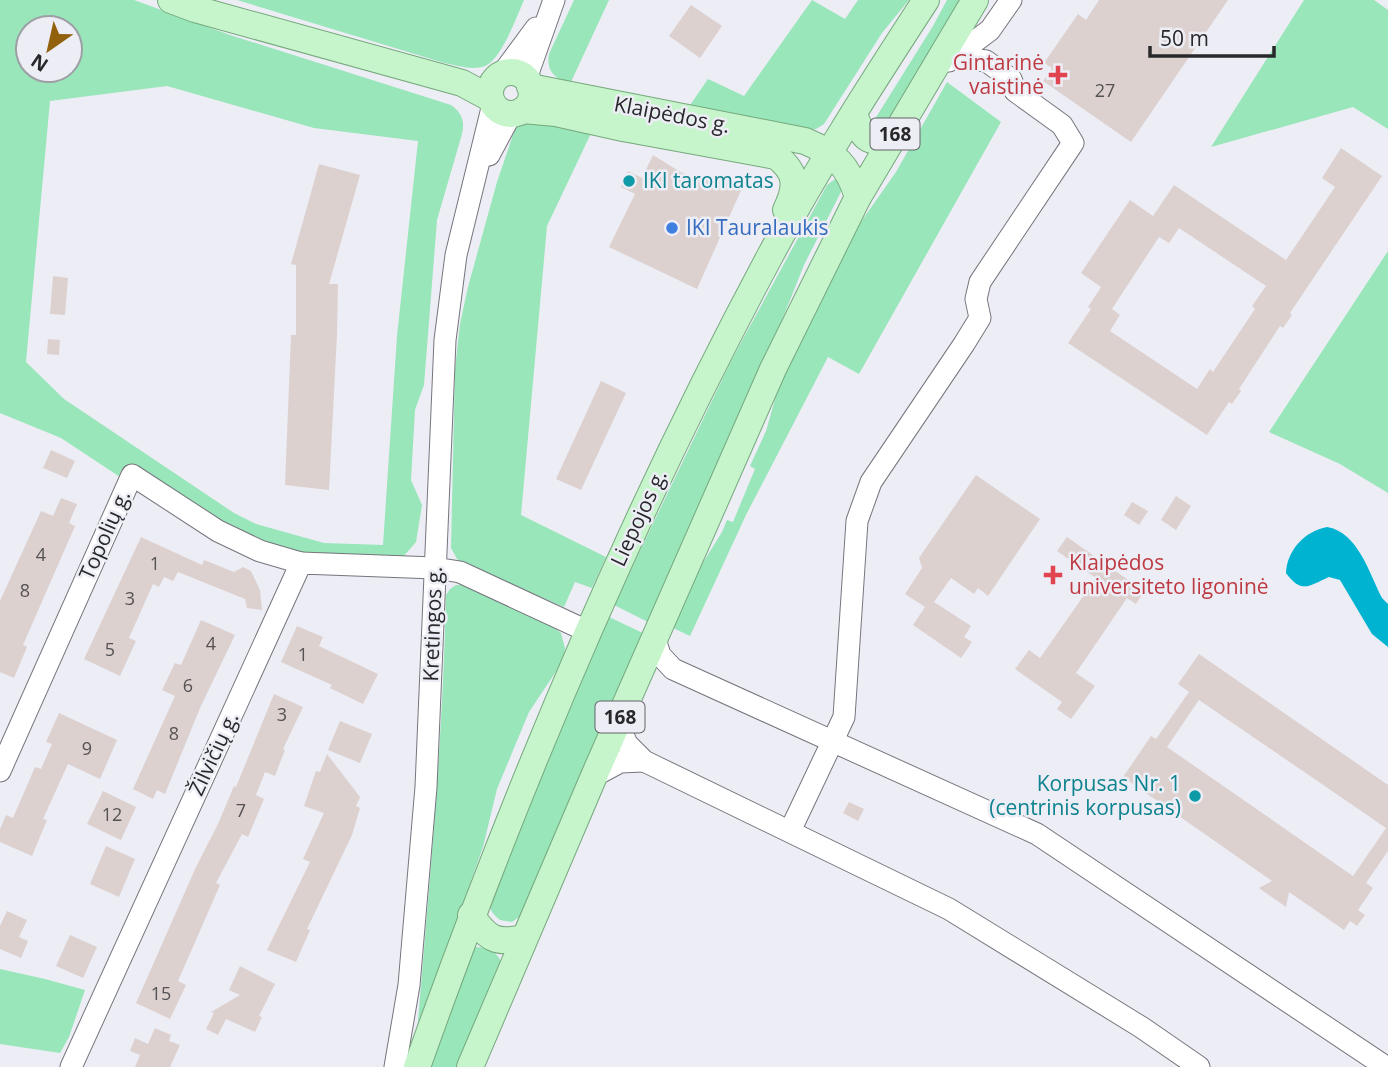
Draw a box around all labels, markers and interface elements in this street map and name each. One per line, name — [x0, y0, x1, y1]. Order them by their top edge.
north arrow — [14, 14, 84, 84]
scale bar — [1150, 14, 1274, 58]
text: 50 m — [1160, 24, 1209, 52]
text: N — [26, 48, 53, 78]
place label: Gintarinė vaistinė — [953, 48, 1044, 100]
marker: Gintarinė vaistinė — [1050, 67, 1066, 83]
house number: 27 — [1095, 78, 1115, 102]
street label: Klaipėdos g. — [612, 89, 733, 139]
road number: 168 — [870, 118, 920, 150]
place label: IKI taromatas — [643, 166, 774, 194]
marker: IKI taromatas — [621, 173, 637, 189]
place label: IKI Tauralaukis — [686, 213, 829, 241]
marker: IKI Tauralaukis — [664, 220, 680, 236]
street label: Liepojos g. — [603, 465, 673, 571]
street label: Topolių g. — [72, 485, 136, 584]
house number: 4 — [36, 542, 46, 566]
place label: Klaipėdos universiteto ligoninė — [1069, 548, 1269, 600]
house number: 1 — [150, 551, 160, 575]
marker: Klaipėdos universiteto ligoninė — [1043, 565, 1063, 585]
street label: Kretingos g. — [416, 566, 448, 682]
house number: 8 — [20, 578, 30, 602]
house number: 3 — [125, 586, 135, 610]
house number: 4 — [206, 631, 216, 655]
house number: 5 — [105, 637, 115, 661]
house number: 1 — [298, 642, 308, 666]
house number: 6 — [183, 673, 193, 697]
house number: 3 — [277, 702, 287, 726]
road number: 168 — [596, 702, 644, 732]
street label: Žilvičių g. — [182, 707, 245, 800]
house number: 8 — [169, 721, 179, 745]
house number: 9 — [82, 736, 92, 760]
place label: Korpusas Nr. 1 (centrinis korpusas) — [989, 769, 1181, 821]
marker: Korpusas Nr. 1 (centrinis korpusas) — [1187, 788, 1203, 804]
house number: 7 — [236, 798, 246, 822]
house number: 12 — [102, 802, 122, 826]
house number: 15 — [151, 981, 171, 1005]

